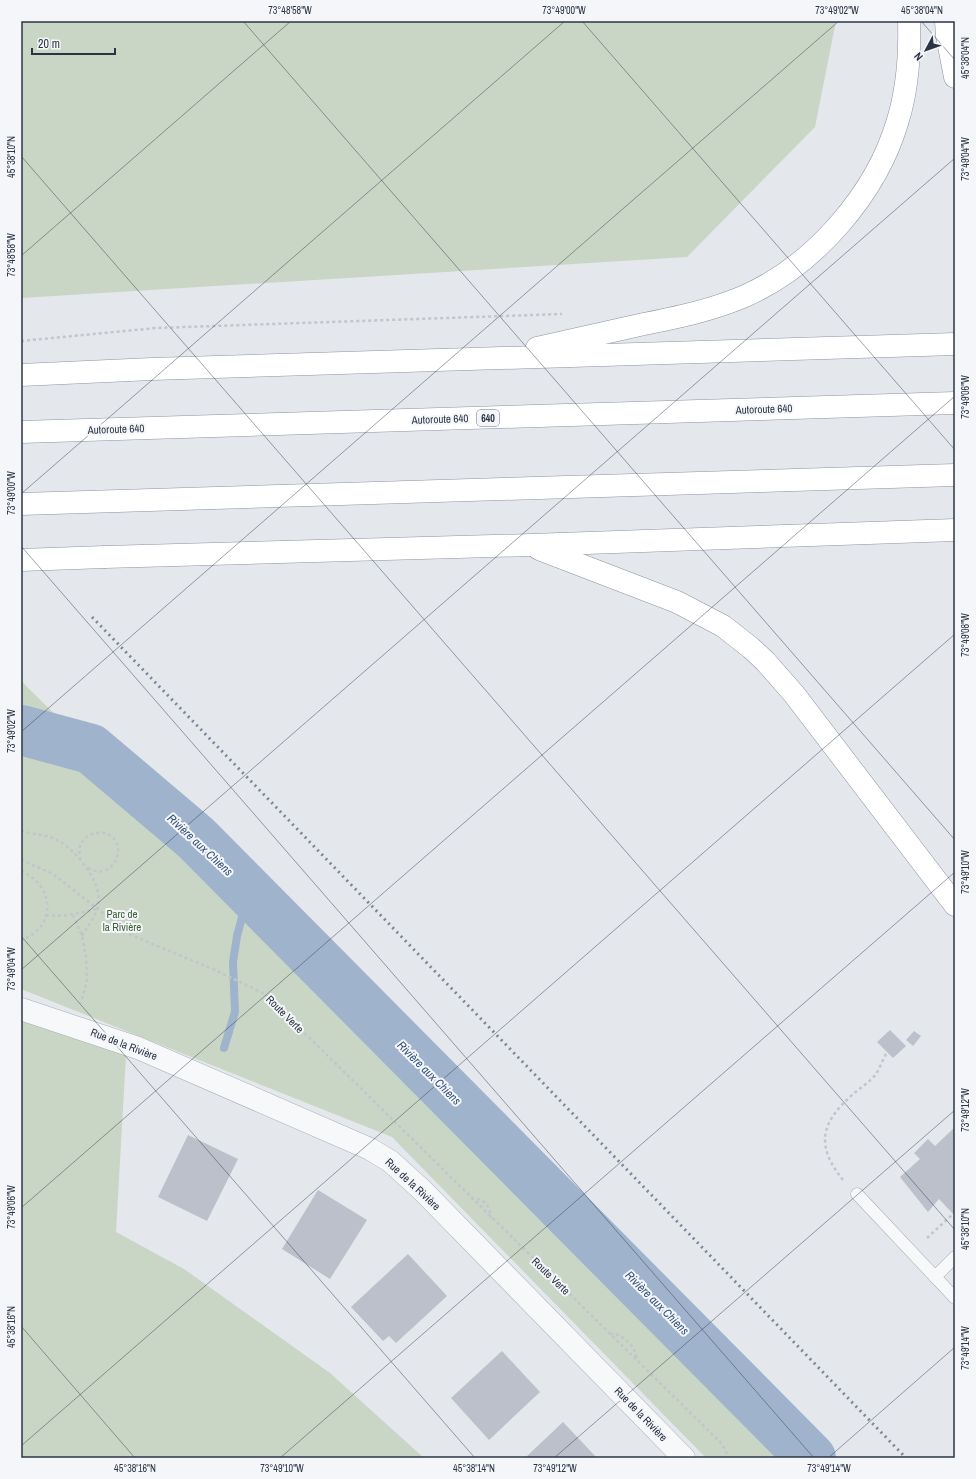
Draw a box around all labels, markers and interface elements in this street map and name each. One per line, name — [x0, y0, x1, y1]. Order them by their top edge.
text: 73°48'58"W — [268, 4, 312, 17]
text: 73°49'00"W — [542, 4, 586, 17]
text: 73°49'02"W — [815, 4, 859, 17]
text: 45°38'04"N — [901, 4, 943, 17]
scale bar — [32, 30, 115, 56]
north arrow — [906, 30, 946, 70]
text: 20 m — [38, 36, 60, 52]
text: 45°38'04"N — [959, 37, 972, 79]
text: N — [911, 50, 926, 64]
text: 45°38'10"N — [5, 136, 18, 178]
text: 73°49'04"W — [959, 137, 972, 181]
text: 73°48'58"W — [5, 233, 18, 277]
text: 73°49'06"W — [959, 375, 972, 419]
street label: Autoroute 640 — [734, 401, 793, 417]
road number: 640 — [477, 410, 499, 426]
street label: Autoroute 640 — [410, 411, 469, 427]
street label: Autoroute 640 — [86, 421, 145, 437]
text: 73°49'00"W — [5, 471, 18, 515]
text: 73°49'08"W — [959, 613, 972, 657]
text: 73°49'02"W — [5, 709, 18, 753]
water label: Rivière aux Chiens — [164, 810, 236, 880]
text: 73°49'10"W — [959, 850, 972, 894]
park label: Parc de la Rivière — [103, 907, 141, 934]
text: 73°49'04"W — [5, 947, 18, 991]
street label: Route Verte — [263, 992, 307, 1036]
street label: Rue de la Rivière — [89, 1025, 159, 1063]
water label: Rivière aux Chiens — [394, 1038, 464, 1108]
text: 73°49'12"W — [959, 1088, 972, 1132]
street label: Rue de la Rivière — [383, 1155, 443, 1213]
text: 73°49'06"W — [5, 1185, 18, 1229]
text: 45°38'10"N — [959, 1208, 972, 1250]
street label: Route Verte — [529, 1254, 573, 1298]
water label: Rivière aux Chiens — [622, 1268, 692, 1338]
text: 45°38'16"N — [5, 1306, 18, 1348]
text: 73°49'14"W — [959, 1326, 972, 1370]
street label: Rue de la Rivière — [612, 1384, 670, 1444]
text: 45°38'16"N — [114, 1462, 156, 1475]
text: 73°49'10"W — [260, 1462, 304, 1475]
text: 45°38'14"N — [453, 1462, 495, 1475]
text: 73°49'12"W — [533, 1462, 577, 1475]
text: 73°49'14"W — [807, 1462, 851, 1475]

